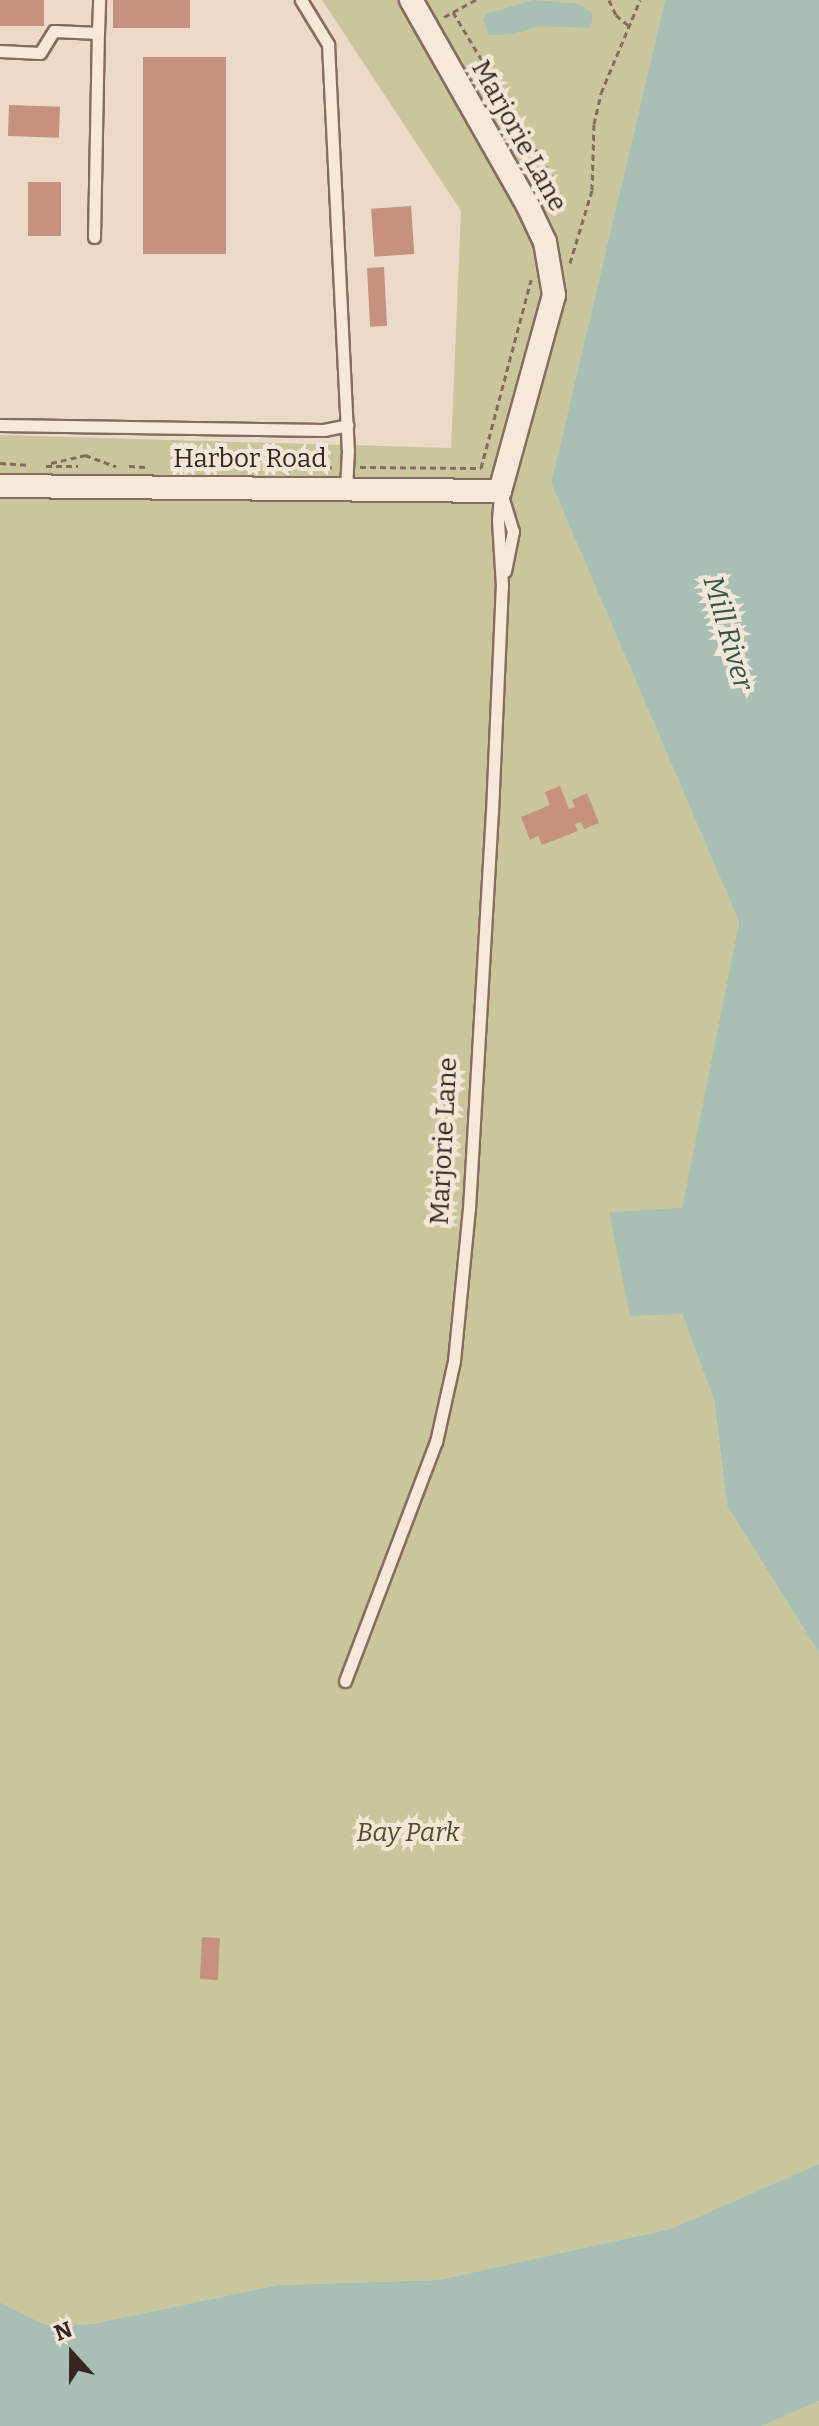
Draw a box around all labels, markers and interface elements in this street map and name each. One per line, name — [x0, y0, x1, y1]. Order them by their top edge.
street label: Marjorie Lane — [465, 55, 573, 217]
street label: Harbor Road — [173, 443, 327, 475]
water label: Mill River — [696, 572, 760, 694]
street label: Marjorie Lane — [424, 1056, 464, 1226]
park label: Bay Park — [356, 1817, 460, 1849]
north arrow — [32, 2314, 112, 2394]
text: N — [50, 2315, 76, 2347]

